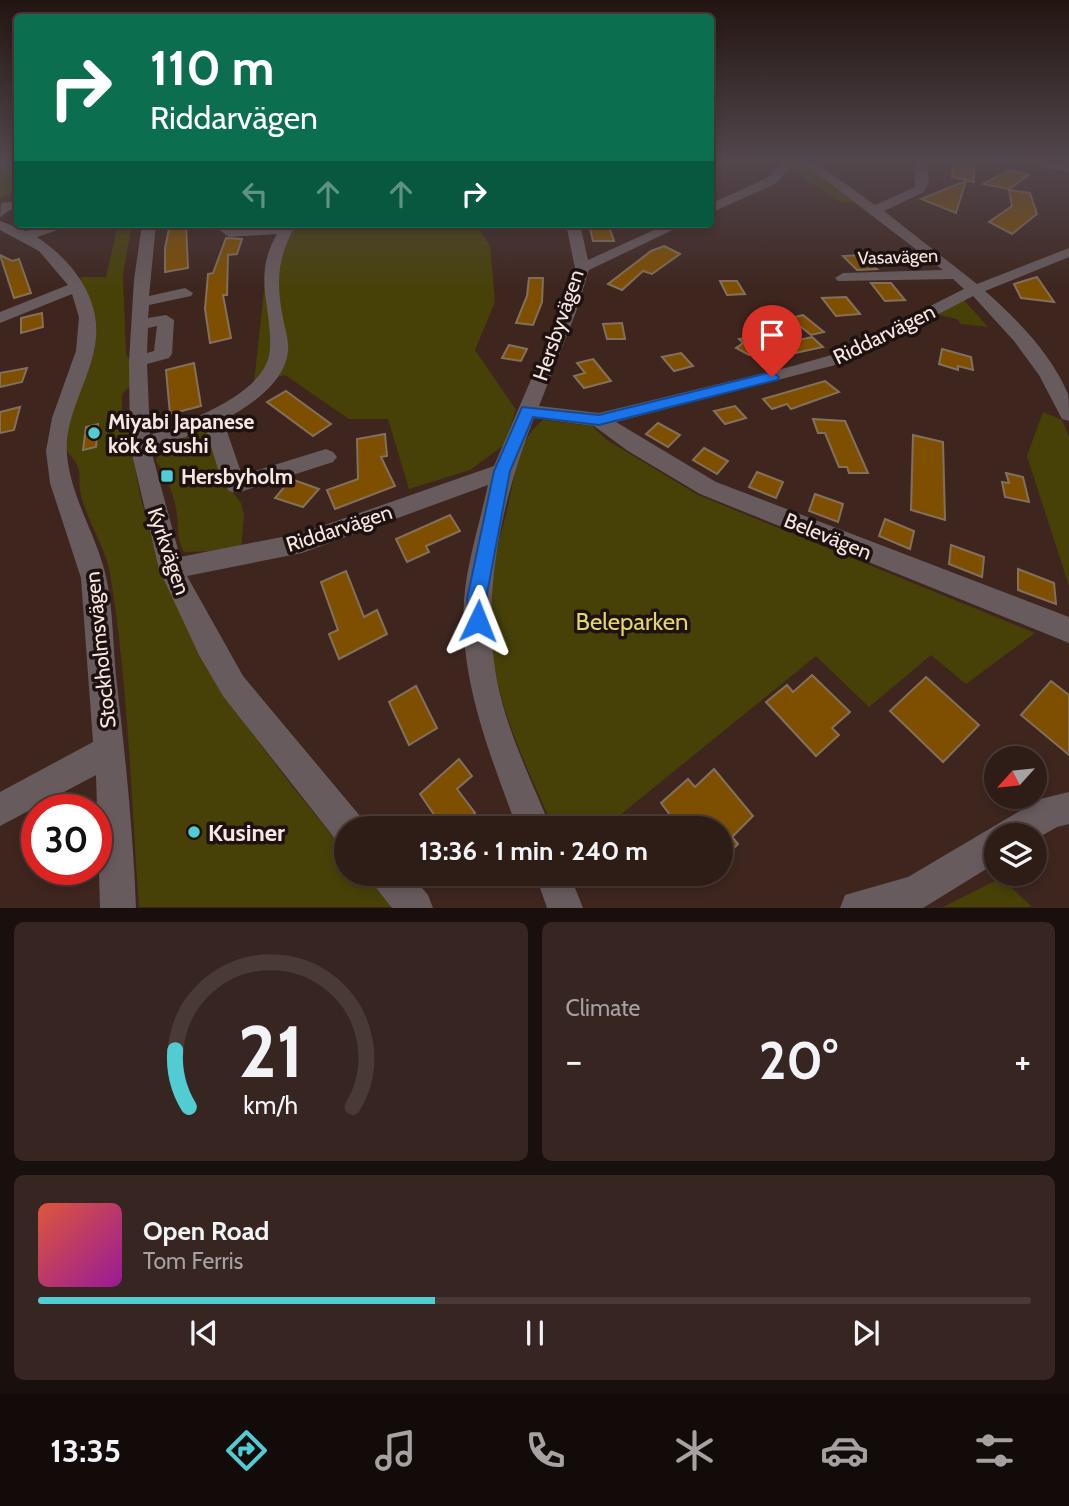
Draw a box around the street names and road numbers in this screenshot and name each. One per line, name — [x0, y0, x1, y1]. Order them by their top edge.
street label: Vasavägen — [857, 245, 939, 269]
street label: Hersbyvägen — [527, 266, 589, 384]
street label: Riddarvägen — [829, 299, 939, 369]
street label: Riddarvägen — [283, 499, 395, 557]
street label: Kyrkvägen — [142, 504, 196, 598]
street label: Belevägen — [781, 507, 875, 565]
street label: Stockholmsvägen — [79, 570, 121, 730]

